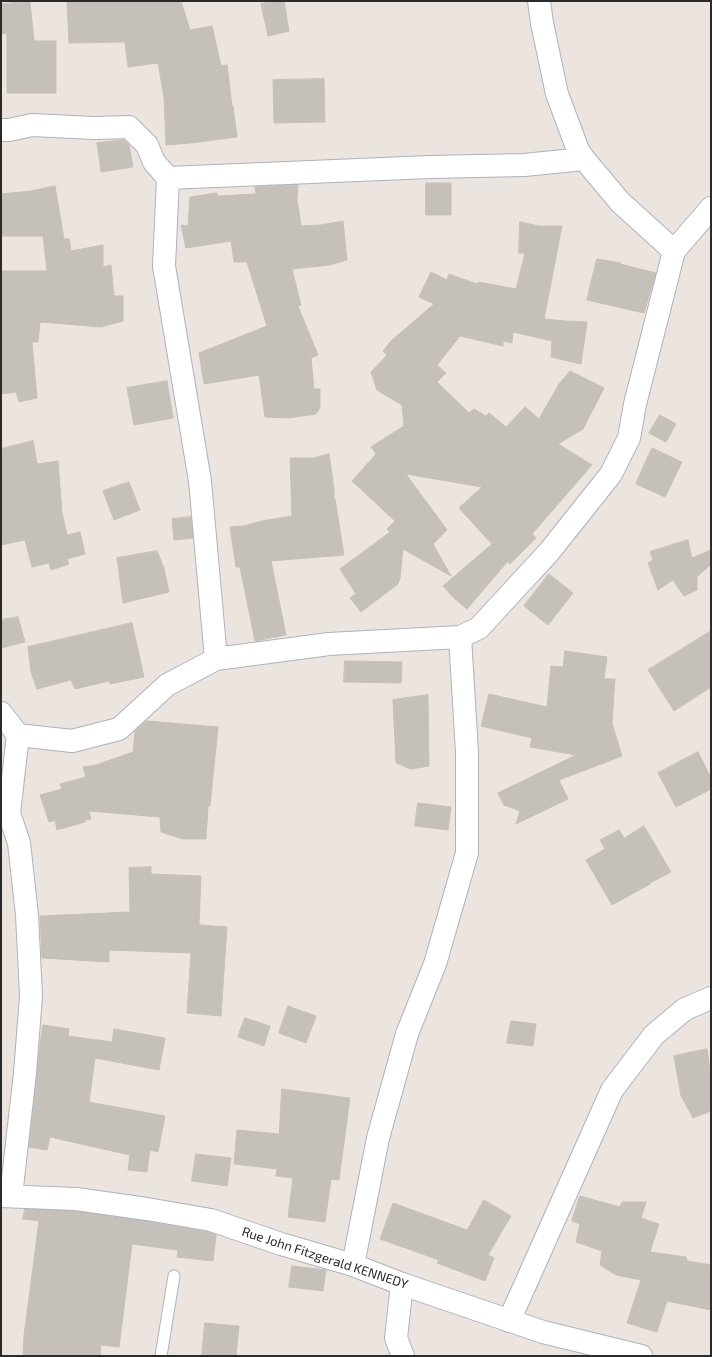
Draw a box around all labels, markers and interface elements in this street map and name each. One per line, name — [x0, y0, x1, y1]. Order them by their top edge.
street label: Rue John Fitzgerald KENNEDY — [240, 1224, 410, 1292]

